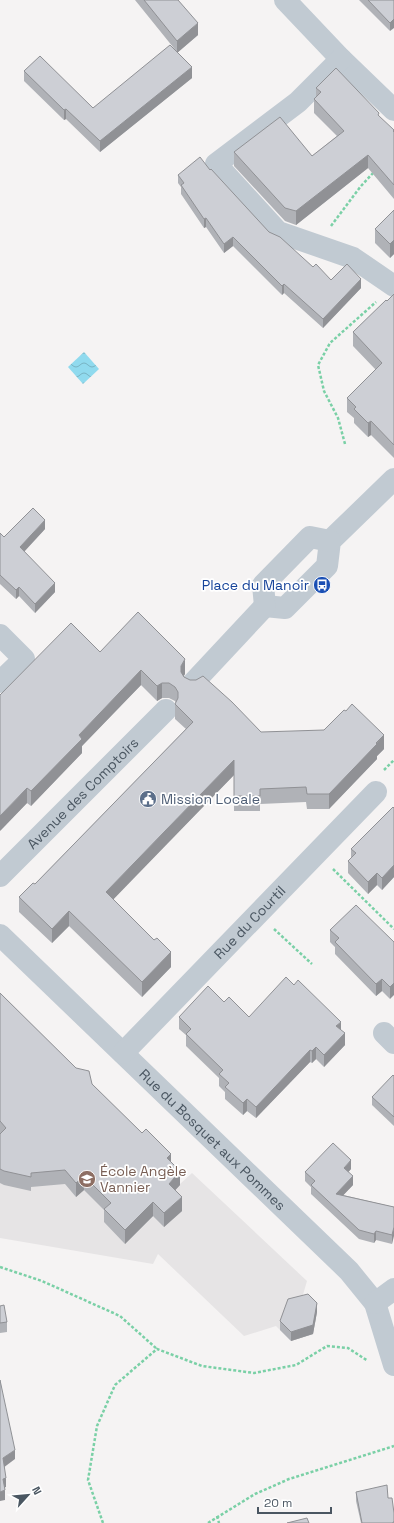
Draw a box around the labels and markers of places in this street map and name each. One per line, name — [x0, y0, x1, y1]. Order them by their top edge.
bus stop icon: Place du Manoir — [312, 575, 332, 595]
place label: Place du Manoir — [202, 576, 309, 594]
public building icon: Mission Locale — [138, 789, 158, 809]
place label: Mission Locale — [161, 790, 260, 808]
place label: École Angèle Vannier — [100, 1162, 186, 1196]
school or university icon: École Angèle Vannier — [77, 1169, 97, 1189]

